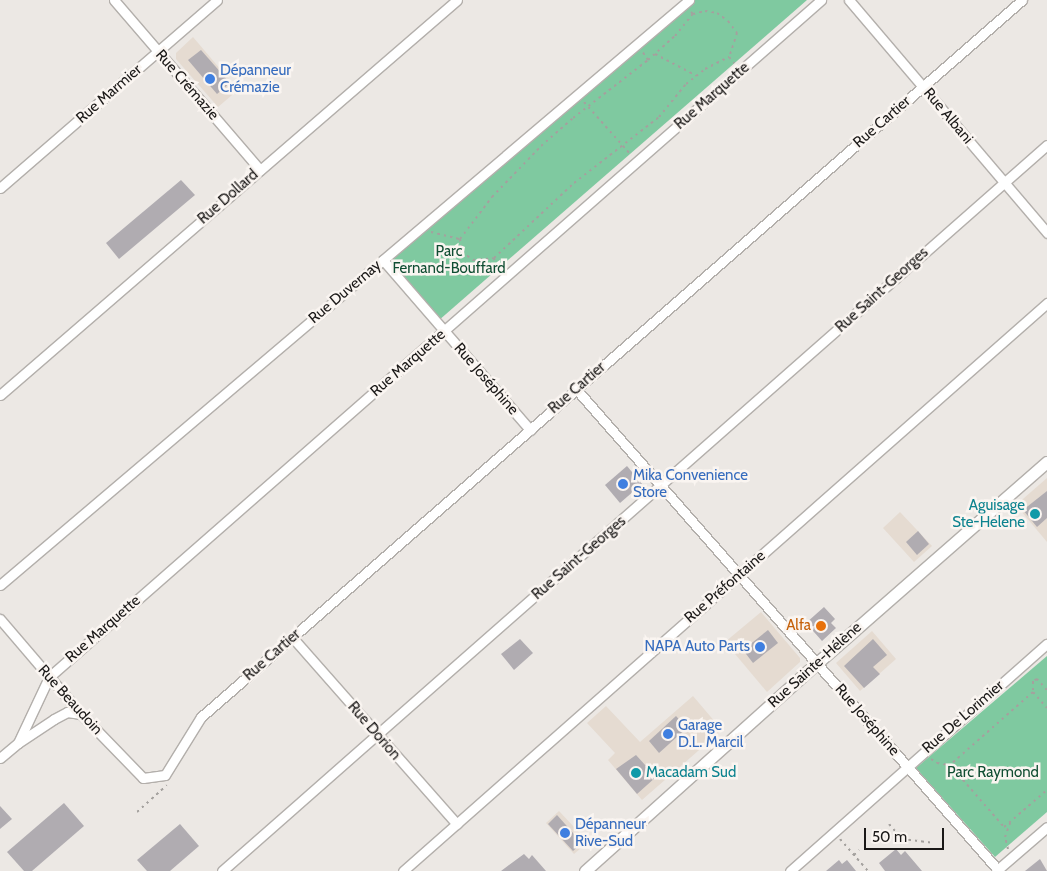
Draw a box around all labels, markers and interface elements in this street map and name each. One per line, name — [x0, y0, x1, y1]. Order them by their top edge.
street label: Rue Crémazie — [152, 46, 222, 124]
street label: Rue Marquette — [671, 59, 753, 133]
street label: Rue Marmier — [73, 61, 145, 127]
place label: Dépanneur Crémazie — [220, 61, 291, 96]
marker: Dépanneur Crémazie — [204, 73, 216, 85]
street label: Rue Albani — [919, 84, 977, 148]
street label: Rue Cartier — [850, 92, 914, 152]
street label: Rue Dollard — [194, 166, 262, 228]
park label: Parc Fernand-Bouffard — [392, 242, 506, 277]
street label: Rue Saint-Georges — [832, 244, 932, 336]
street label: Rue Duvernay — [305, 257, 385, 327]
street label: Rue Marquette — [367, 326, 449, 400]
street label: Rue Joséphine — [450, 339, 522, 419]
street label: Rue Cartier — [545, 358, 609, 418]
place label: Mika Convenience Store — [633, 466, 748, 501]
marker: Mika Convenience Store — [617, 478, 629, 490]
place label: Aguisage Ste-Helene — [952, 496, 1025, 531]
marker: Aguisage Ste-Helene — [1029, 508, 1041, 520]
street label: Rue Saint-Georges — [528, 512, 630, 604]
street label: Rue Préfontaine — [681, 547, 769, 627]
street label: Rue Marquette — [62, 592, 144, 666]
place label: Alfa — [786, 617, 811, 635]
street label: Rue Sainte-Hélène — [765, 618, 865, 712]
marker: Alfa — [815, 620, 827, 632]
street label: Rue Cartier — [240, 625, 304, 685]
place label: NAPA Auto Parts — [644, 638, 750, 656]
marker: NAPA Auto Parts — [754, 641, 766, 653]
street label: Rue Beaudoin — [34, 661, 106, 739]
street label: Rue De Lorimier — [919, 677, 1007, 757]
street label: Rue Joséphine — [831, 680, 903, 760]
street label: Rue Dorion — [344, 698, 404, 764]
place label: Garage D.L. Marcil — [678, 716, 743, 751]
marker: Garage D.L. Marcil — [662, 728, 674, 740]
place label: Macadam Sud — [646, 764, 736, 782]
park label: Parc Raymond — [947, 764, 1039, 782]
marker: Macadam Sud — [630, 767, 642, 779]
place label: Dépanneur Rive-Sud — [575, 815, 646, 850]
scale bar — [867, 818, 947, 850]
marker: Dépanneur Rive-Sud — [559, 827, 571, 839]
text: 50 m — [872, 828, 907, 846]

